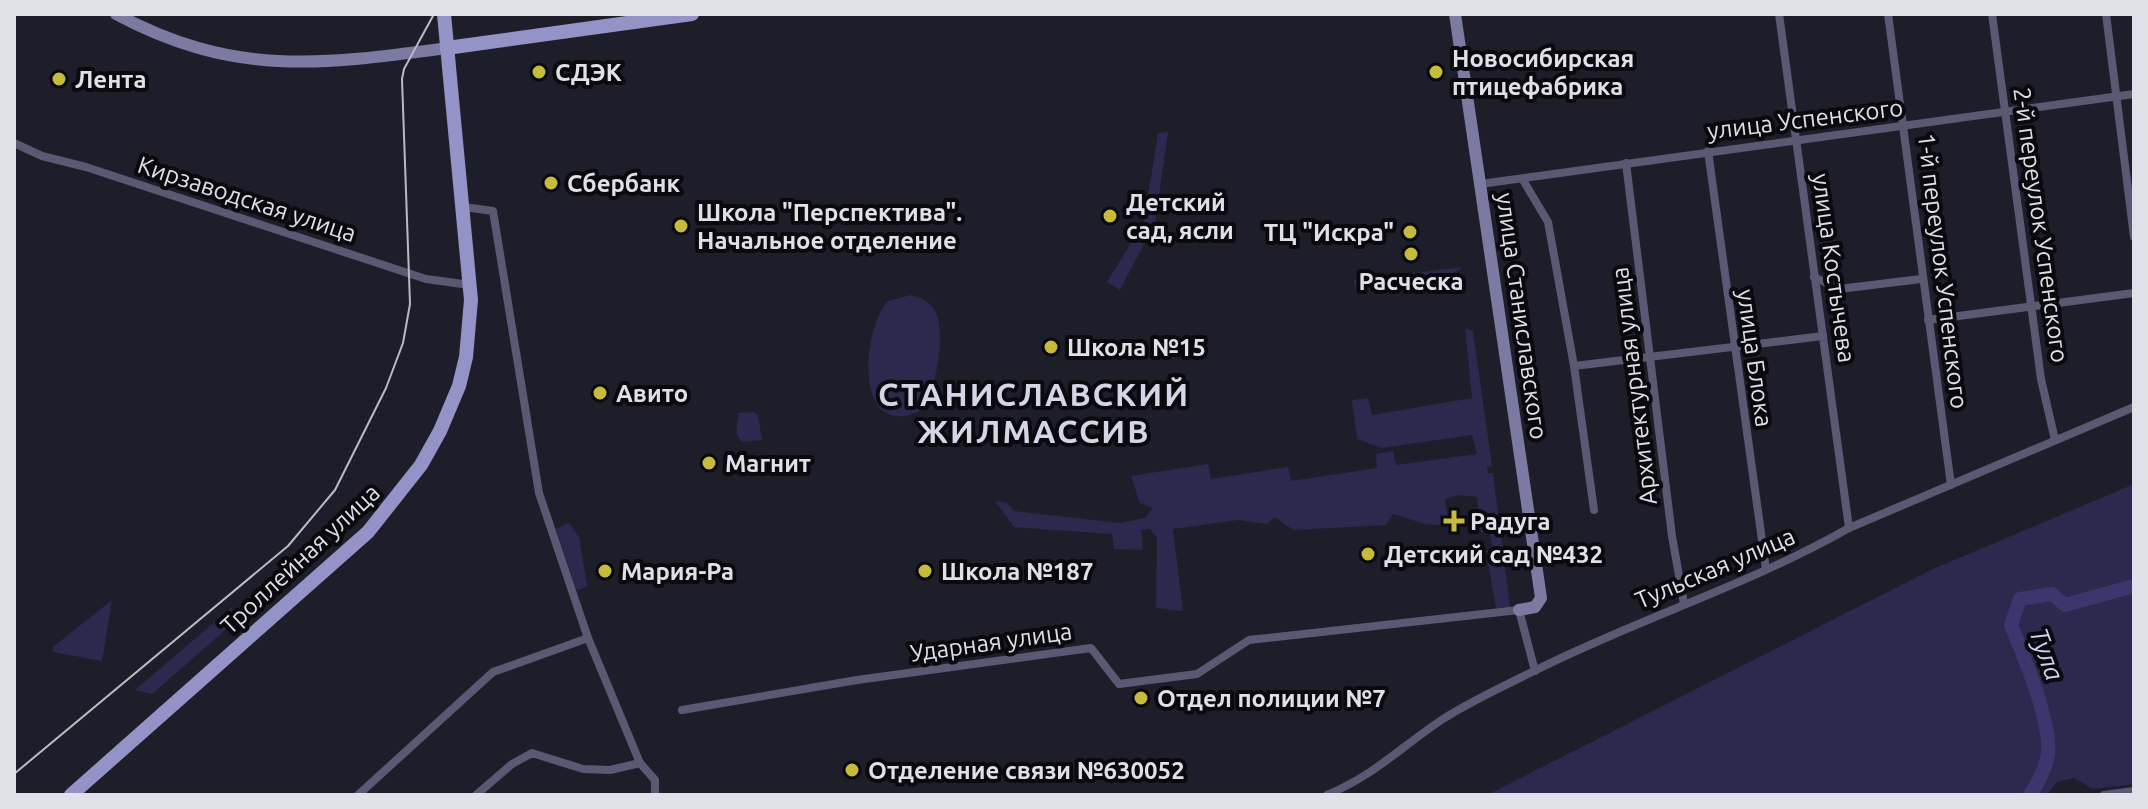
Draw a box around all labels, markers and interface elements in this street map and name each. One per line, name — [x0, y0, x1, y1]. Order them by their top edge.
place label: Новосибирская птицефабрика — [1452, 45, 1634, 100]
place label: СДЭК — [555, 59, 622, 86]
marker: СДЭК — [530, 63, 548, 81]
marker: Новосибирская птицефабрика — [1427, 63, 1445, 81]
place label: Лента — [75, 66, 147, 93]
marker: Лента — [50, 70, 68, 88]
street label: 2-й переулок Успенского — [2008, 86, 2074, 364]
street label: улица Успенского — [1706, 94, 1904, 144]
street label: 1-й переулок Успенского — [1913, 132, 1973, 410]
street label: Кирзаводская улица — [134, 151, 360, 247]
place label: Сбербанк — [567, 170, 680, 197]
street label: улица Костычева — [1807, 172, 1861, 364]
marker: Сбербанк — [542, 174, 560, 192]
place label: Детский сад, ясли — [1126, 189, 1234, 244]
street label: улица Станиславского — [1491, 191, 1553, 441]
place label: Школа "Перспектива". Начальное отделение — [697, 199, 962, 254]
marker: Детский сад, ясли — [1101, 207, 1119, 225]
marker: Школа "Перспектива". Начальное отделение — [672, 217, 690, 235]
place label: ТЦ "Искра" — [1264, 219, 1394, 246]
marker: ТЦ "Искра" — [1401, 223, 1419, 241]
marker: Расческа — [1402, 245, 1420, 263]
street label: Архитектурная улица — [1606, 266, 1662, 506]
place label: Расческа — [1358, 268, 1464, 295]
street label: улица Блока — [1732, 287, 1778, 429]
place label: Школа №15 — [1067, 334, 1206, 361]
marker: Школа №15 — [1042, 338, 1060, 356]
district label: СТАНИСЛАВСКИЙ ЖИЛМАССИВ — [878, 376, 1190, 449]
place label: Авито — [616, 380, 688, 407]
marker: Авито — [591, 384, 609, 402]
place label: Магнит — [725, 450, 811, 477]
marker: Магнит — [700, 454, 718, 472]
street label: Троллейная улица — [215, 479, 385, 639]
place label: Радуга — [1470, 508, 1550, 535]
marker: Радуга — [1445, 512, 1463, 530]
street label: Тульская улица — [1631, 522, 1799, 614]
place label: Детский сад №432 — [1384, 541, 1603, 568]
marker: Детский сад №432 — [1359, 545, 1377, 563]
place label: Мария-Ра — [621, 558, 734, 585]
place label: Школа №187 — [941, 558, 1093, 585]
marker: Мария-Ра — [596, 562, 614, 580]
marker: Школа №187 — [916, 562, 934, 580]
street label: Ударная улица — [908, 617, 1074, 667]
water label: Тула — [2024, 624, 2070, 684]
place label: Отдел полиции №7 — [1157, 685, 1386, 712]
marker: Отдел полиции №7 — [1132, 689, 1150, 707]
place label: Отделение связи №630052 — [868, 757, 1185, 784]
marker: Отделение связи №630052 — [843, 761, 861, 779]

